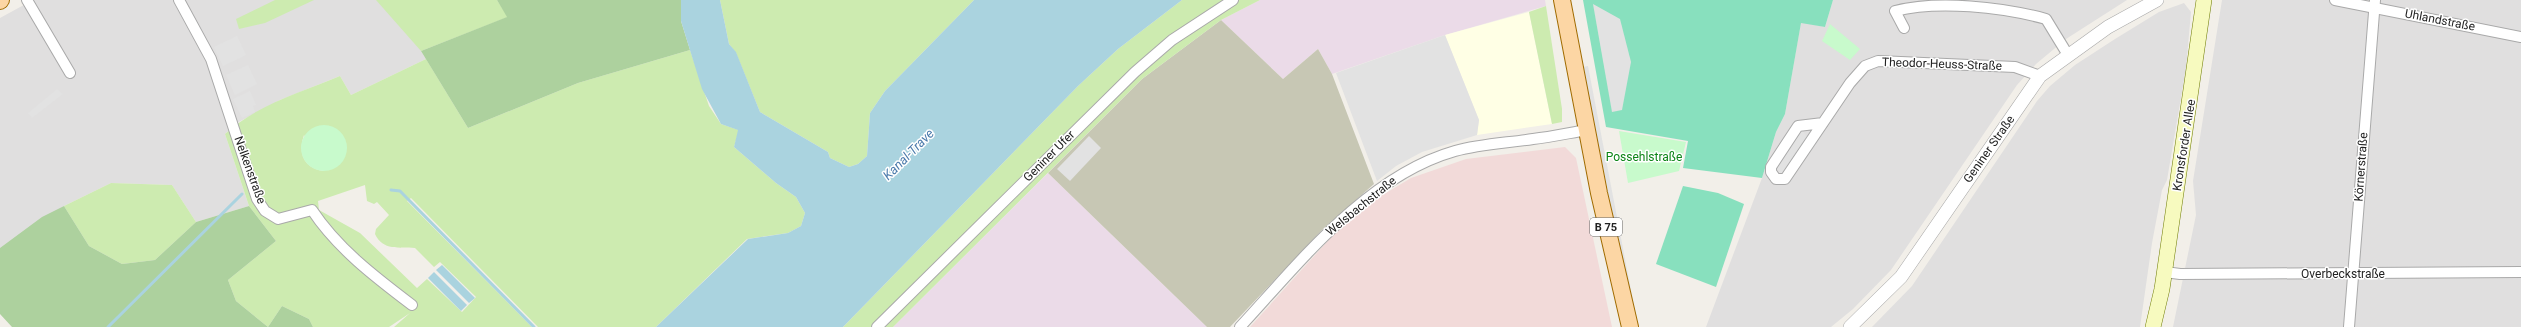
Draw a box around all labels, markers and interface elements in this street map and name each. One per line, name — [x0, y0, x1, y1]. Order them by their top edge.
street label: Uhlandstraße — [2404, 6, 2476, 34]
street label: Theodor-Heuss-Straße — [1882, 55, 2002, 73]
street label: Kronsforder Allee — [2170, 98, 2198, 192]
street label: Geniner Straße — [1961, 113, 2017, 185]
water label: Kanal-Trave — [880, 126, 937, 183]
street label: Geniner Ufer — [1021, 128, 1077, 184]
street label: Körnerstraße — [2352, 132, 2370, 202]
street label: Nelkenstraße — [231, 134, 269, 206]
park label: Possehlstraße — [1606, 150, 1682, 164]
street label: Welsbachstraße — [1323, 173, 1399, 239]
road number: B 75 — [1590, 218, 1622, 236]
street label: Overbeckstraße — [2301, 267, 2385, 281]

